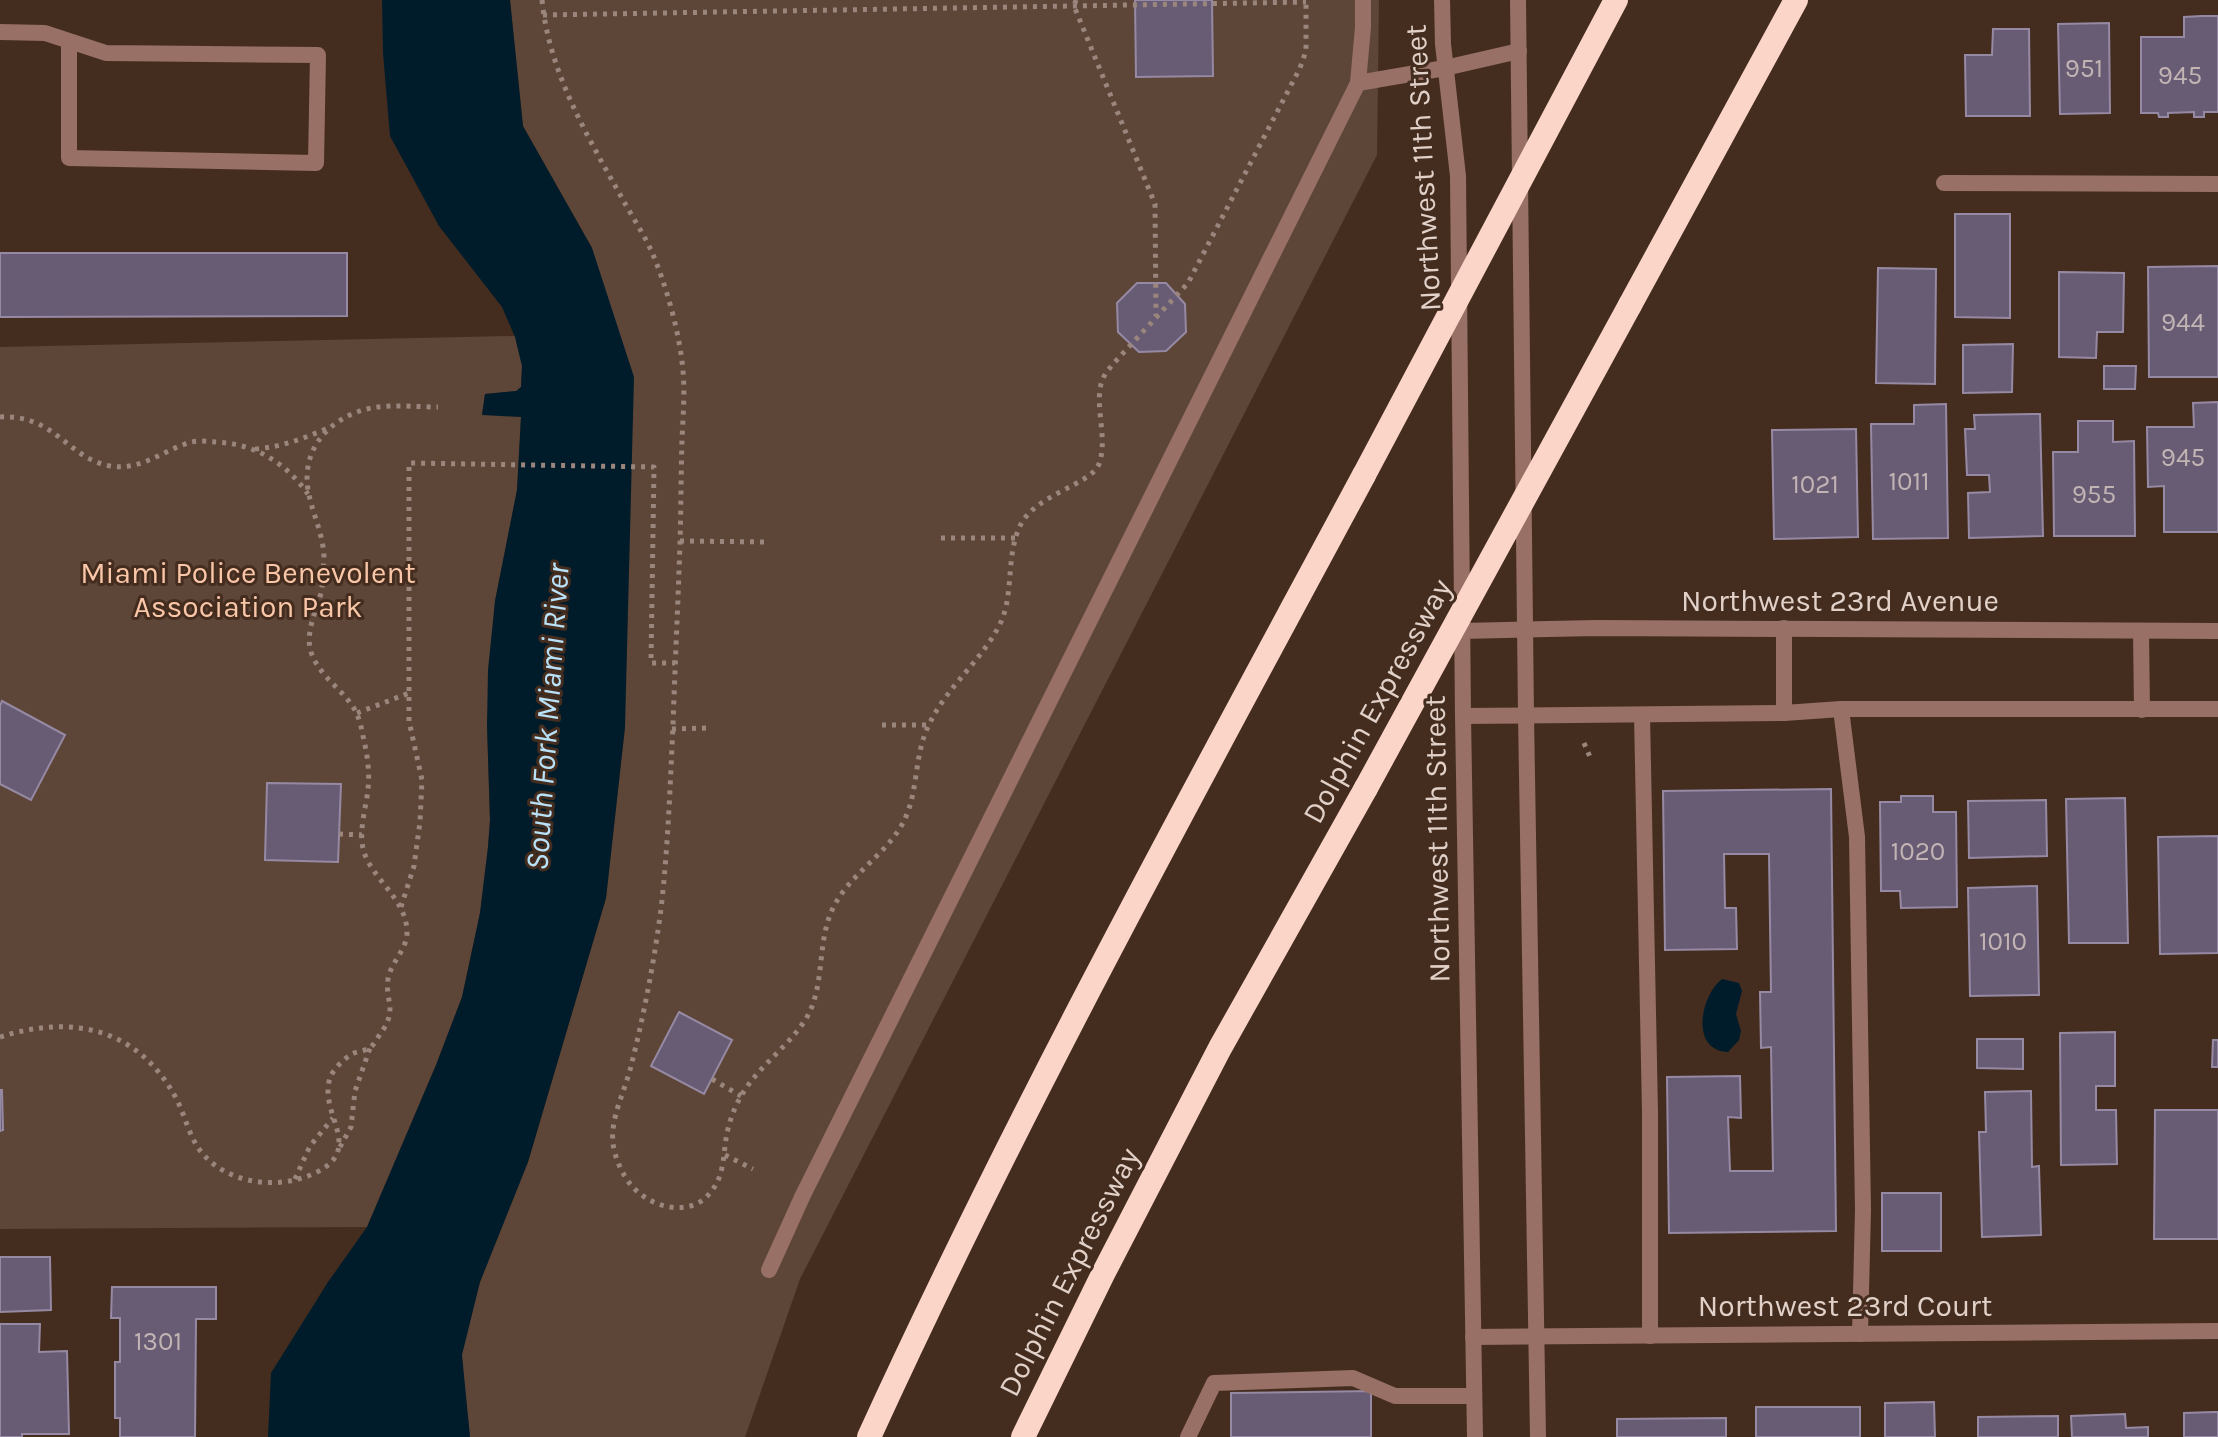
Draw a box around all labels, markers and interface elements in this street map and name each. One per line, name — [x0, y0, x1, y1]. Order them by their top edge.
street label: Northwest 11th Street — [1398, 24, 1448, 312]
house number: 951 — [2065, 53, 2103, 84]
house number: 945 — [2158, 60, 2202, 91]
house number: 944 — [2161, 307, 2205, 338]
house number: 945 — [2161, 442, 2205, 473]
house number: 1011 — [1888, 466, 1930, 497]
house number: 1021 — [1791, 469, 1839, 500]
house number: 955 — [2072, 479, 2116, 510]
park label: Miami Police Benevolent Association Park — [80, 555, 416, 625]
water label: South Fork Miami River — [518, 561, 577, 872]
street label: Dolphin Expressway — [1295, 572, 1459, 830]
street label: Northwest 23rd Avenue — [1681, 583, 1999, 619]
street label: Northwest 11th Street — [1416, 695, 1458, 983]
house number: 1020 — [1891, 836, 1945, 867]
house number: 1010 — [1979, 926, 2027, 957]
street label: Dolphin Expressway — [991, 1142, 1147, 1402]
street label: Northwest 23rd Court — [1698, 1288, 1992, 1324]
house number: 1301 — [134, 1326, 182, 1357]

